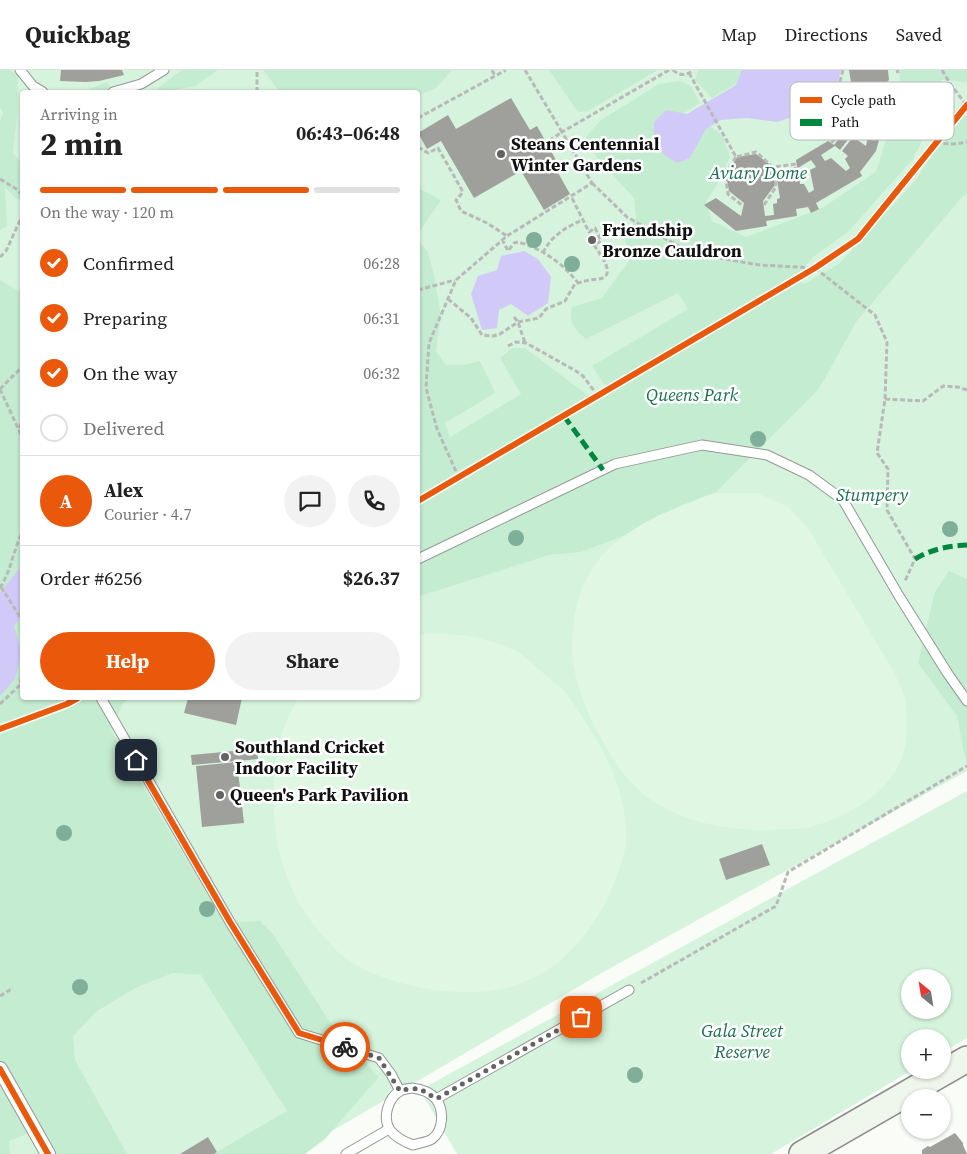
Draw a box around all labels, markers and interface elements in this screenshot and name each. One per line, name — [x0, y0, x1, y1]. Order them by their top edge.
text: Quickbag — [25, 18, 130, 51]
text: Map — [721, 22, 757, 47]
text: Directions — [785, 22, 868, 47]
text: Saved — [896, 22, 942, 47]
legend — [790, 82, 954, 140]
text: Cycle path — [831, 90, 896, 110]
text: Arriving in — [40, 103, 118, 125]
text: Path — [831, 112, 859, 132]
text: 06:43–06:48 — [296, 120, 400, 146]
text: 2 min — [40, 122, 123, 166]
place label: Steans Centennial Winter Gardens — [511, 131, 660, 177]
marker: Steans Centennial Winter Gardens — [495, 148, 507, 160]
park label: Aviary Dome — [708, 160, 808, 185]
text: On the way · 120 m — [40, 201, 174, 223]
place label: Friendship Bronze Cauldron — [602, 217, 742, 263]
marker: Friendship Bronze Cauldron — [586, 234, 598, 246]
icon: check — [40, 249, 68, 277]
text: Confirmed — [83, 250, 174, 276]
text: 06:28 — [363, 252, 400, 274]
icon: check — [40, 304, 68, 332]
text: Preparing — [83, 305, 167, 331]
text: 06:31 — [363, 307, 400, 329]
icon: check — [40, 359, 68, 387]
text: On the way — [83, 360, 178, 386]
text: 06:32 — [363, 362, 400, 384]
park label: Queens Park — [646, 382, 738, 407]
text: Delivered — [83, 415, 164, 441]
button: chat — [284, 475, 336, 527]
button: phone — [348, 475, 400, 527]
text: Alex — [104, 477, 143, 503]
park label: Stumpery — [836, 482, 908, 507]
text: A — [60, 488, 72, 514]
text: Courier · 4.7 — [104, 503, 192, 525]
text: Order #6256 — [40, 565, 142, 591]
text: $26.37 — [343, 565, 400, 591]
button: Help — [40, 632, 215, 690]
button: Share — [225, 632, 400, 690]
place label: Southland Cricket Indoor Facility — [235, 734, 385, 780]
pin — [115, 739, 157, 781]
icon: home — [122, 746, 150, 774]
marker: Southland Cricket Indoor Facility — [219, 751, 231, 763]
place label: Queen's Park Pavilion — [230, 782, 409, 807]
marker: Queen's Park Pavilion — [214, 789, 226, 801]
north arrow — [901, 969, 951, 1019]
map controls — [901, 969, 951, 1139]
pin — [560, 996, 602, 1038]
icon: bag — [567, 1003, 595, 1031]
park label: Gala Street Reserve — [701, 1018, 784, 1064]
courier — [320, 1022, 370, 1072]
button: + — [901, 1029, 951, 1079]
icon: bike — [331, 1033, 359, 1061]
button: − — [901, 1089, 951, 1139]

